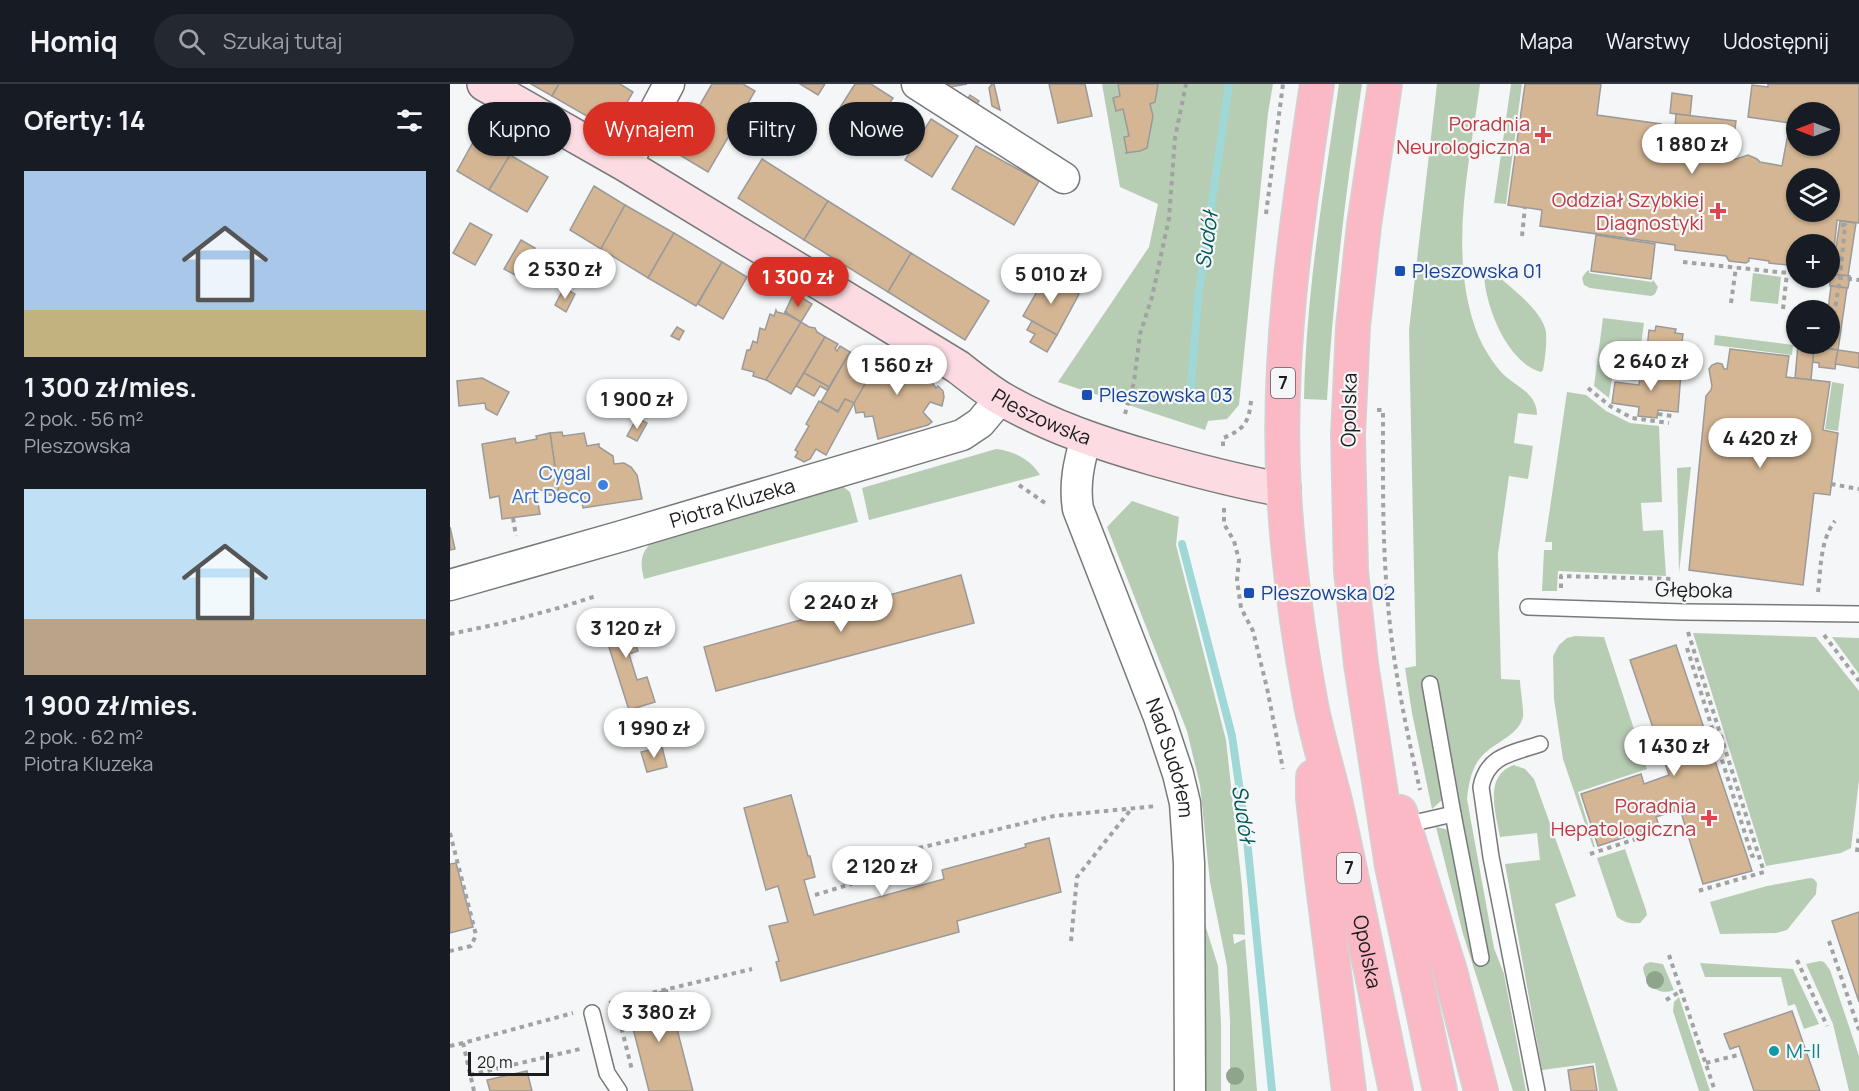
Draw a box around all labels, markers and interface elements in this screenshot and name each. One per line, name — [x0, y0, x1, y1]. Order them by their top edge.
search box — [154, 14, 574, 68]
text: Homiq — [30, 22, 118, 60]
icon: search — [175, 25, 208, 58]
text: Szukaj tutaj — [223, 26, 343, 56]
text: Mapa — [1520, 27, 1573, 55]
text: Warstwy — [1606, 27, 1690, 55]
text: Udostępnij — [1723, 27, 1829, 55]
text: Oferty: 14 — [24, 102, 146, 138]
chip: Kupno — [468, 102, 571, 156]
chip: Wynajem — [583, 102, 715, 156]
chip: Filtry — [727, 102, 817, 156]
chip: Nowe — [829, 102, 925, 156]
north arrow — [1786, 102, 1840, 156]
map controls — [1786, 102, 1840, 354]
icon: filters — [393, 104, 426, 137]
place label: Poradnia Neurologiczna — [1396, 110, 1530, 160]
pin: 1 880 zł — [1630, 124, 1754, 175]
marker: Poradnia Neurologiczna — [1534, 126, 1552, 144]
text: 1 880 zł — [1656, 130, 1728, 157]
button: layers — [1786, 168, 1840, 222]
place label: Oddział Szybkiej Diagnostyki — [1552, 186, 1704, 236]
marker: Oddział Szybkiej Diagnostyki — [1709, 202, 1727, 220]
water label: Sudół — [1188, 207, 1224, 271]
icon: home — [171, 210, 279, 318]
button: + — [1786, 234, 1840, 288]
pin: 2 530 zł — [503, 249, 627, 300]
pin: 5 010 zł — [989, 254, 1113, 305]
text: 2 530 zł — [528, 255, 602, 282]
pin: 1 300 zł — [736, 257, 860, 308]
place label: Pleszowska 01 — [1412, 257, 1543, 284]
text: 5 010 zł — [1015, 260, 1087, 287]
text: 1 300 zł — [762, 263, 834, 290]
marker: Pleszowska 01 — [1393, 264, 1407, 278]
button: − — [1786, 300, 1840, 354]
pin: 2 640 zł — [1589, 341, 1713, 392]
pin: 1 560 zł — [835, 345, 959, 396]
text: 2 640 zł — [1613, 347, 1689, 374]
text: 1 560 zł — [861, 351, 933, 378]
road number: 7 — [1271, 368, 1295, 398]
text: 1 300 zł/mies. — [24, 369, 197, 405]
street label: Opolska — [1334, 373, 1363, 447]
pin: 1 900 zł — [575, 379, 699, 430]
place label: Pleszowska 03 — [1099, 381, 1233, 408]
street label: Pleszowska — [987, 382, 1095, 451]
text: 1 900 zł — [600, 385, 674, 412]
marker: Pleszowska 03 — [1080, 388, 1094, 402]
text: 2 pok. · 56 m² — [24, 405, 144, 432]
pin: 4 420 zł — [1698, 418, 1822, 469]
text: 4 420 zł — [1722, 424, 1798, 451]
text: Pleszowska — [24, 432, 131, 459]
place label: Cygal Art Deco — [511, 459, 591, 509]
street label: Piotra Kluzeka — [666, 471, 798, 534]
marker: Cygal Art Deco — [596, 478, 610, 492]
icon: home — [171, 528, 279, 636]
street label: Głęboka — [1655, 575, 1733, 604]
place label: Pleszowska 02 — [1261, 579, 1395, 606]
pin: 2 240 zł — [779, 582, 903, 633]
marker: Pleszowska 02 — [1242, 586, 1256, 600]
text: 2 240 zł — [804, 588, 878, 615]
pin: 3 120 zł — [564, 608, 688, 659]
text: 3 120 zł — [590, 614, 662, 641]
text: 1 900 zł/mies. — [24, 687, 198, 723]
street label: Nad Sudołem — [1140, 694, 1200, 819]
pin: 1 990 zł — [592, 708, 716, 759]
text: 1 990 zł — [618, 714, 690, 741]
text: 2 pok. · 62 m² — [24, 723, 143, 750]
pin: 1 430 zł — [1612, 726, 1736, 777]
text: 1 430 zł — [1638, 732, 1710, 759]
text: Piotra Kluzeka — [24, 750, 153, 777]
water label: Sudół — [1226, 783, 1262, 847]
place label: Poradnia Hepatologiczna — [1551, 792, 1696, 842]
marker: Poradnia Hepatologiczna — [1700, 809, 1718, 827]
pin: 2 120 zł — [820, 846, 944, 897]
text: 2 120 zł — [846, 852, 918, 879]
road number: 7 — [1337, 853, 1361, 883]
street label: Opolska — [1347, 912, 1388, 991]
pin: 3 380 zł — [597, 992, 721, 1043]
text: 3 380 zł — [622, 998, 696, 1025]
place label: M-II — [1786, 1037, 1821, 1064]
marker: M-II — [1767, 1044, 1781, 1058]
scale bar — [468, 1049, 549, 1076]
text: 20 m — [477, 1051, 513, 1073]

